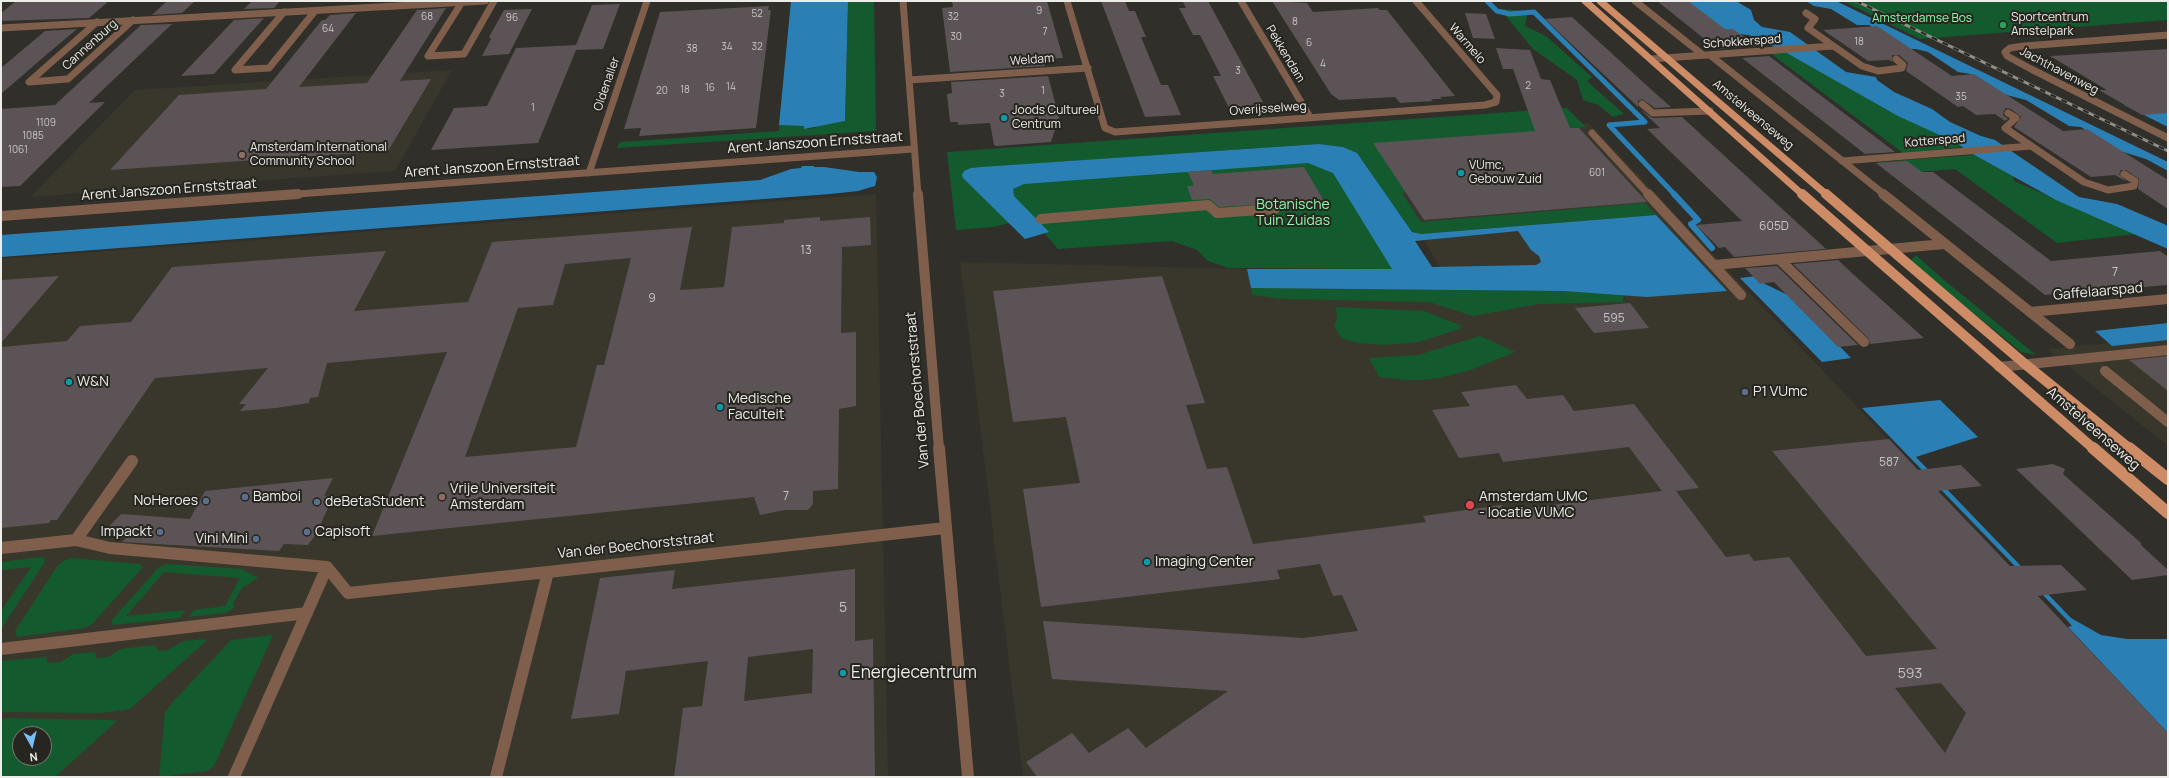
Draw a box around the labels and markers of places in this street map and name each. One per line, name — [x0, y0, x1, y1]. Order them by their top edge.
place label: Sportcentrum Amstelpark — [2011, 11, 2088, 39]
marker: Sportcentrum Amstelpark — [1998, 20, 2008, 30]
place label: Joods Cultureel Centrum — [1012, 104, 1099, 132]
marker: Joods Cultureel Centrum — [999, 113, 1009, 123]
place label: Amsterdam International Community School — [250, 141, 387, 169]
marker: Amsterdam International Community School — [237, 150, 247, 160]
place label: VUmc, Gebouw Zuid — [1469, 159, 1542, 187]
marker: VUmc, Gebouw Zuid — [1456, 168, 1466, 178]
place label: W&N — [77, 374, 109, 390]
marker: W&N — [64, 377, 74, 387]
place label: P1 VUmc — [1753, 384, 1808, 400]
marker: P1 VUmc — [1740, 387, 1750, 397]
place label: Medische Faculteit — [728, 391, 791, 424]
marker: Medische Faculteit — [715, 402, 725, 412]
place label: Vrije Universiteit Amsterdam — [450, 481, 555, 514]
place label: Bamboi — [253, 489, 301, 505]
place label: Amsterdam UMC - locatie VUMC — [1479, 489, 1588, 522]
marker: Bamboi — [240, 492, 250, 502]
marker: Vrije Universiteit Amsterdam — [437, 492, 447, 502]
place label: NoHeroes — [134, 493, 198, 509]
place label: deBetaStudent — [325, 494, 424, 510]
marker: NoHeroes — [201, 496, 211, 506]
marker: deBetaStudent — [312, 497, 322, 507]
marker: Amsterdam UMC - locatie VUMC — [1464, 499, 1476, 511]
place label: Impackt — [100, 524, 152, 540]
place label: Capisoft — [315, 524, 371, 540]
marker: Impackt — [155, 527, 165, 537]
marker: Capisoft — [302, 527, 312, 537]
place label: Vini Mini — [196, 531, 248, 547]
marker: Vini Mini — [251, 534, 261, 544]
place label: Imaging Center — [1155, 554, 1254, 570]
marker: Imaging Center — [1142, 557, 1152, 567]
place label: Energiecentrum — [851, 663, 977, 683]
marker: Energiecentrum — [838, 668, 848, 678]

